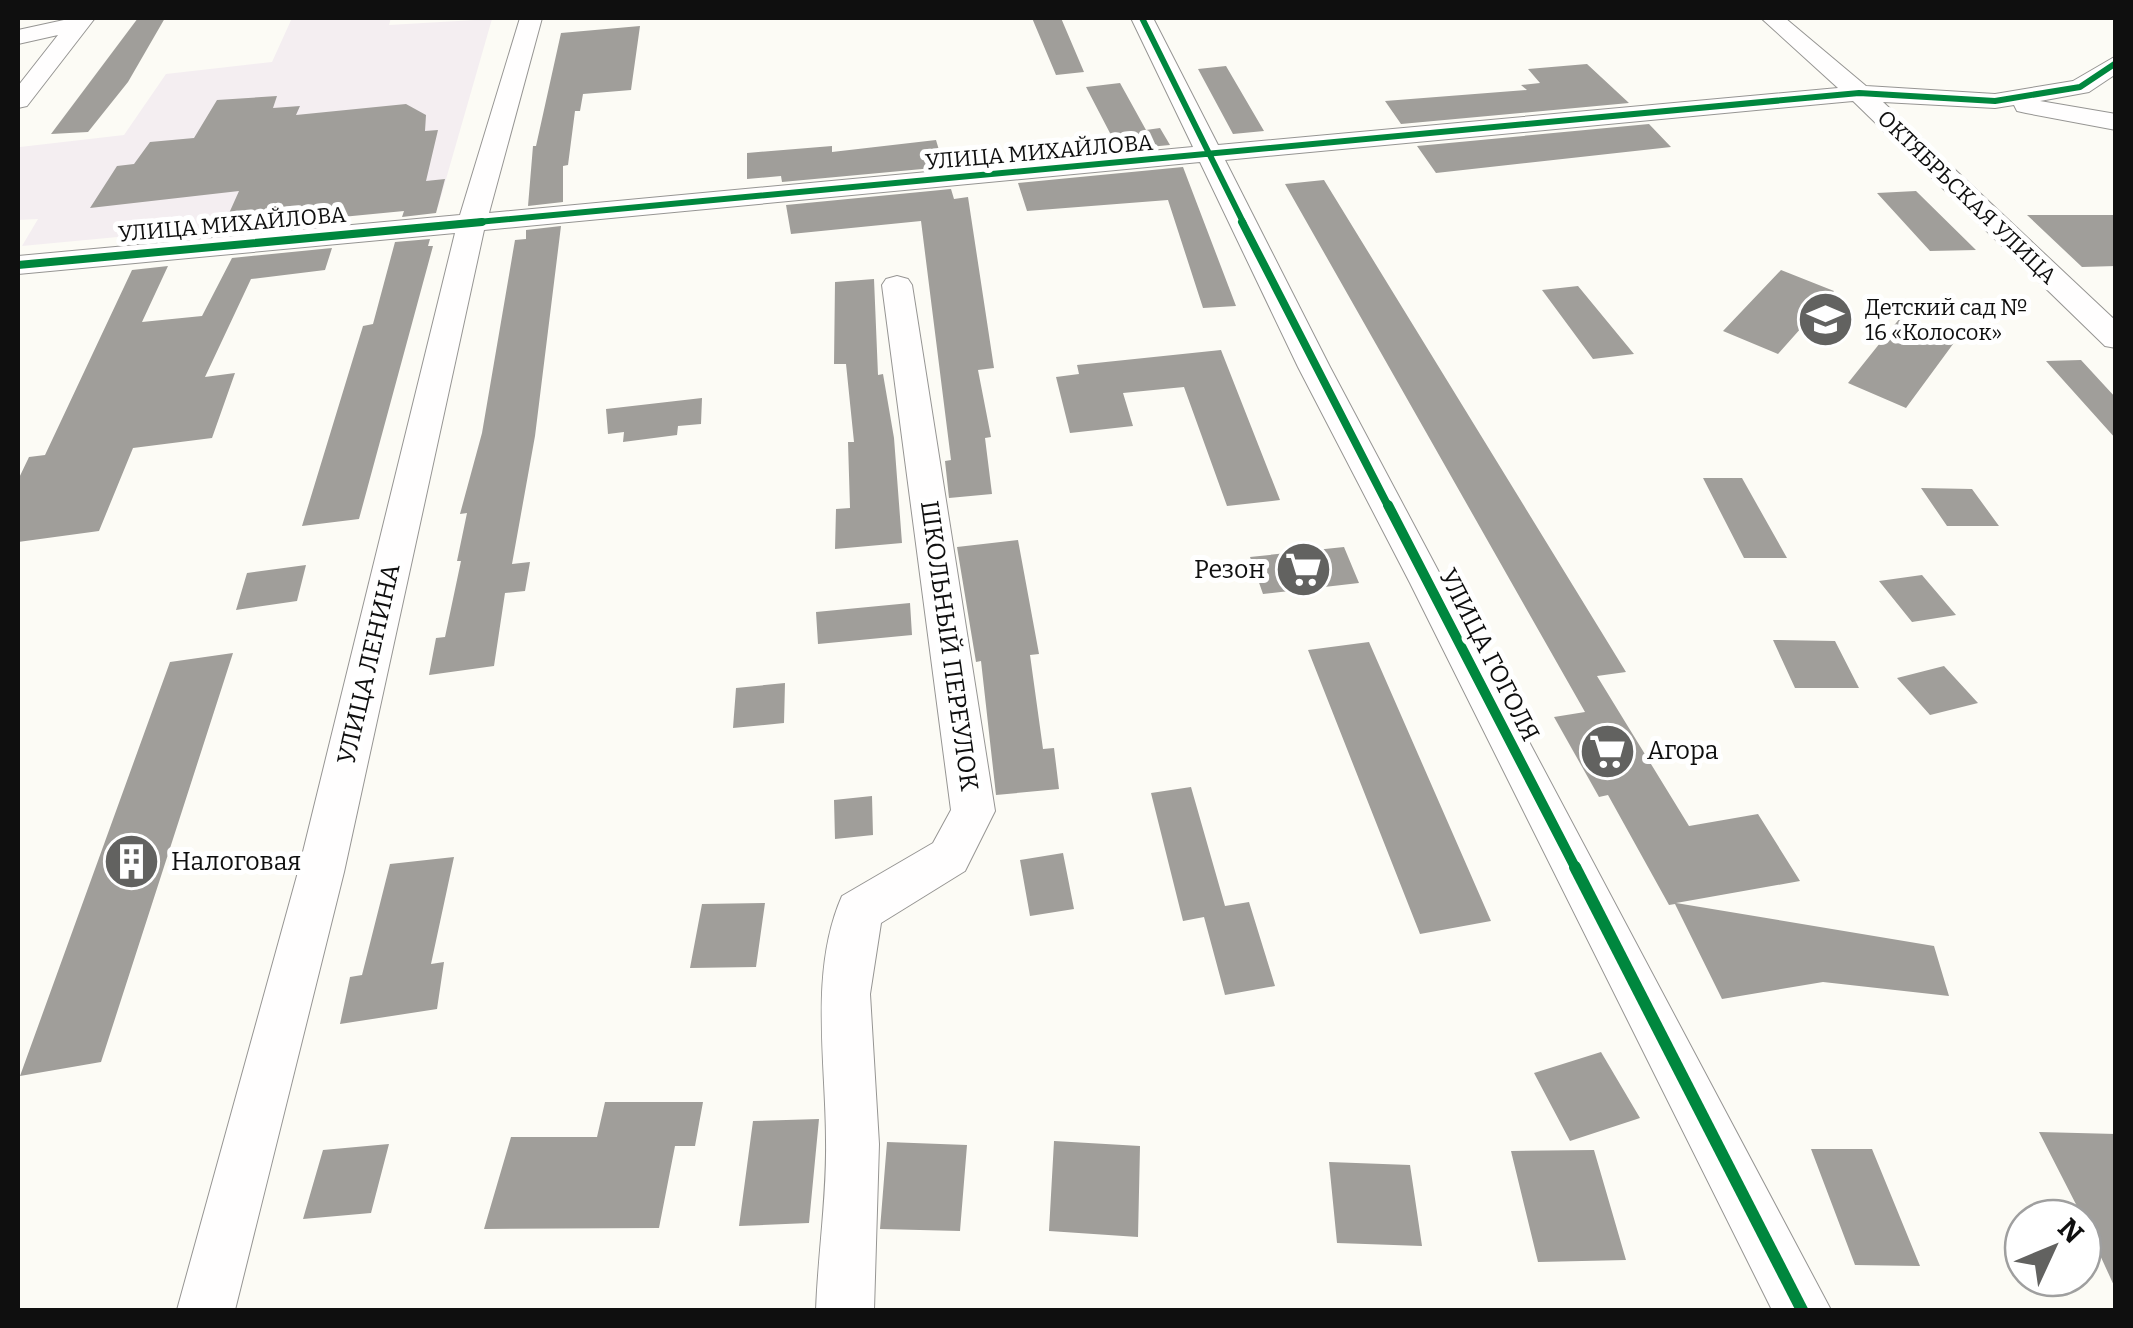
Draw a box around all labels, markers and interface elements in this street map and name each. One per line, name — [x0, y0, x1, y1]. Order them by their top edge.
street label: ОКТЯБРЬСКАЯ УЛИЦА — [1872, 104, 2062, 290]
street label: УЛИЦА МИХАЙЛОВА — [924, 129, 1154, 175]
street label: УЛИЦА МИХАЙЛОВА — [117, 201, 347, 247]
school or university icon: Детский сад № 16 «Колосок» — [1796, 290, 1856, 350]
place label: Детский сад № 16 «Колосок» — [1865, 294, 2028, 346]
street label: ШКОЛЬНЫЙ ПЕРЕУЛОК — [914, 499, 985, 793]
supermarket icon: Резон — [1274, 540, 1334, 600]
place label: Резон — [1194, 555, 1265, 585]
street label: УЛИЦА ЛЕНИНА — [331, 561, 407, 767]
street label: УЛИЦА ГОГОЛЯ — [1433, 564, 1545, 746]
supermarket icon: Агора — [1578, 721, 1638, 781]
place label: Агора — [1647, 736, 1719, 766]
building icon: Налоговая — [102, 832, 162, 892]
place label: Налоговая — [171, 847, 301, 877]
north arrow — [2003, 1198, 2103, 1298]
text: N — [2051, 1212, 2090, 1250]

